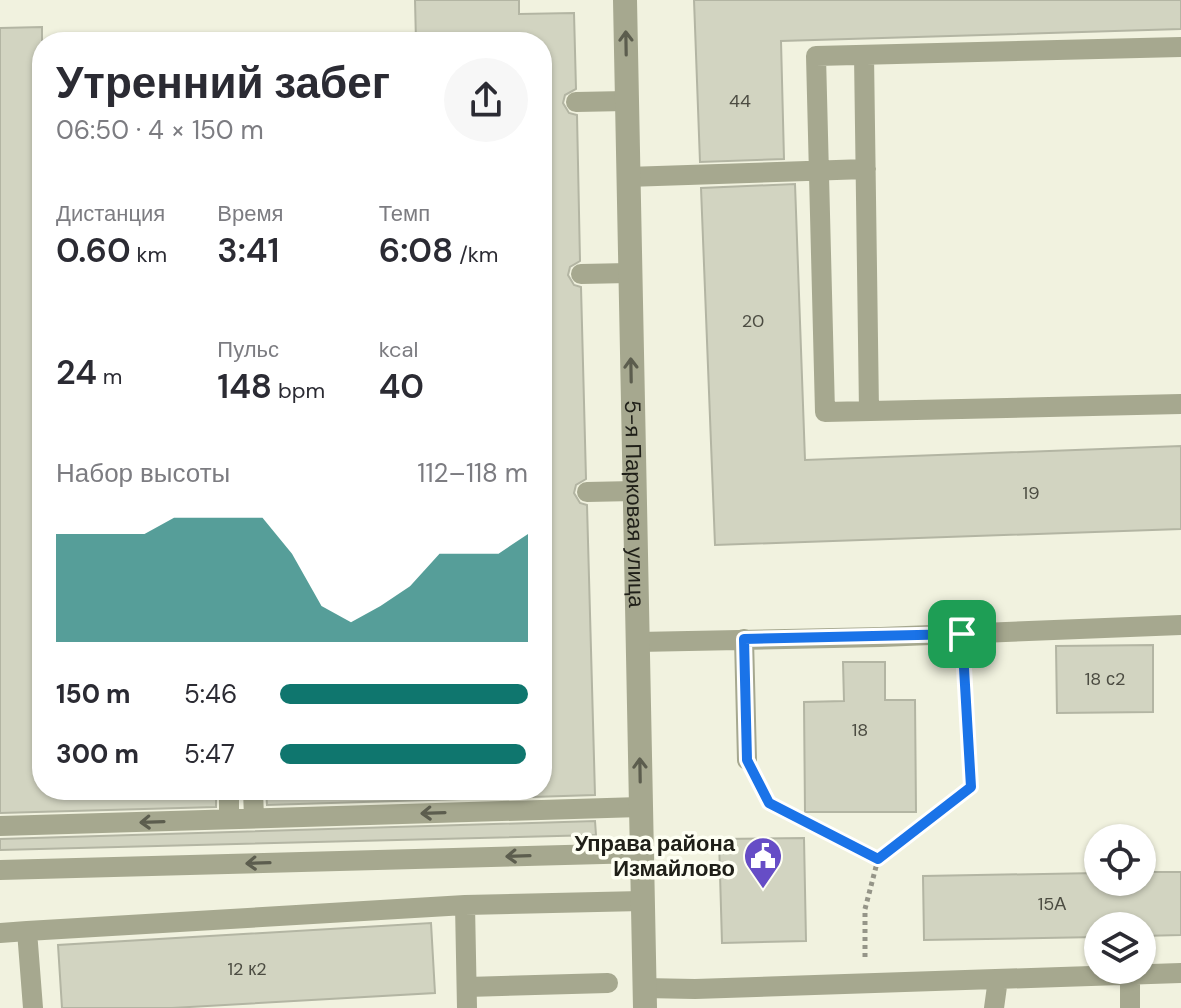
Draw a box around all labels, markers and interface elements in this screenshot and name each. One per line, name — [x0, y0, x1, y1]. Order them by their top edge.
one-way arrow — [618, 30, 633, 57]
text: Утренний забег — [56, 54, 390, 112]
button: share — [444, 58, 528, 142]
house number: 44 — [729, 89, 751, 113]
text: 06:50 · 4 × 150 m — [56, 113, 264, 147]
text: Дистанция — [56, 199, 165, 228]
text: Время — [217, 199, 284, 228]
text: Темп — [379, 199, 430, 228]
text: 0.60 — [56, 228, 131, 273]
text: 3:41 — [217, 228, 279, 273]
text: 6:08 — [379, 228, 453, 273]
text: km — [131, 240, 167, 269]
text: /km — [453, 240, 498, 269]
house number: 20 — [742, 309, 764, 333]
text: Пульс — [217, 335, 279, 364]
text: kcal — [379, 335, 418, 364]
text: 24 — [56, 350, 97, 395]
one-way arrow — [624, 357, 639, 384]
text: m — [97, 362, 122, 391]
text: 148 — [217, 364, 272, 409]
text: 40 — [379, 364, 424, 409]
text: bpm — [272, 376, 325, 405]
street label: 5-я Парковая улица — [618, 400, 651, 609]
text: Набор высоты — [56, 456, 230, 490]
text: 112–118 m — [417, 456, 528, 490]
house number: 19 — [1023, 481, 1039, 505]
pin — [928, 600, 996, 668]
icon: arrive — [940, 612, 984, 656]
house number: 18 с2 — [1085, 667, 1125, 691]
text: 150 m — [56, 677, 131, 711]
text: 5:46 — [184, 677, 237, 711]
house number: 18 — [852, 718, 868, 742]
text: 300 m — [56, 737, 139, 771]
text: 5:47 — [184, 737, 235, 771]
one-way arrow — [632, 757, 648, 784]
one-way arrow — [420, 806, 447, 821]
one-way arrow — [139, 814, 165, 829]
map controls — [1084, 824, 1156, 984]
button: locate — [1084, 824, 1156, 896]
place label: Управа района Измайлово — [574, 829, 736, 883]
public building icon: Управа района Измайлово — [742, 835, 784, 890]
one-way arrow — [505, 848, 532, 864]
one-way arrow — [246, 855, 272, 871]
house number: 15А — [1038, 892, 1066, 916]
button: layers — [1084, 912, 1156, 984]
house number: 12 к2 — [227, 957, 267, 981]

